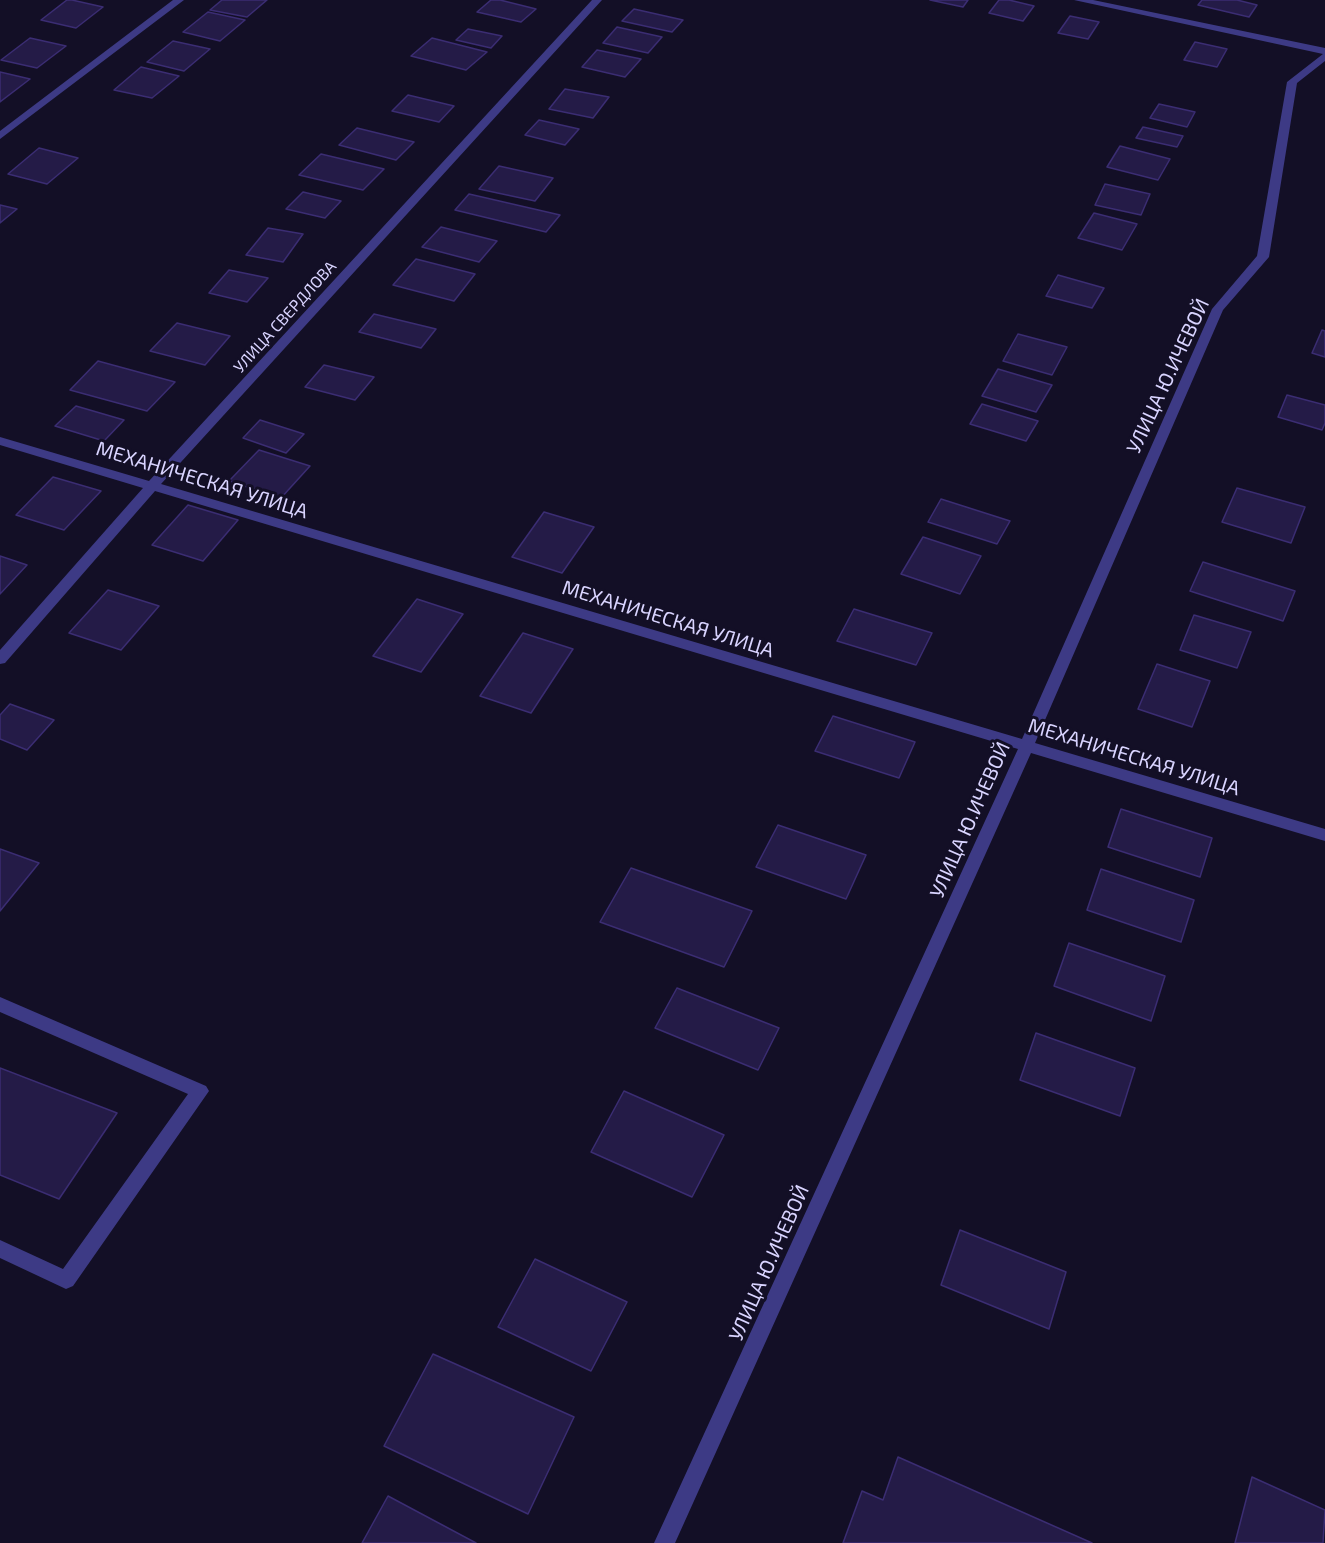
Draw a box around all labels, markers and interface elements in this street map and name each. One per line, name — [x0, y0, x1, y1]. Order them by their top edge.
street label: УЛИЦА СВЕРДЛОВА — [230, 257, 340, 377]
street label: УЛИЦА Ю.ИЧЕВОЙ — [1122, 295, 1214, 457]
street label: МЕХАНИЧЕСКАЯ УЛИЦА — [93, 436, 311, 524]
street label: МЕХАНИЧЕСКАЯ УЛИЦА — [559, 575, 777, 663]
street label: МЕХАНИЧЕСКАЯ УЛИЦА — [1025, 713, 1243, 801]
street label: УЛИЦА Ю.ИЧЕВОЙ — [925, 738, 1015, 902]
street label: УЛИЦА Ю.ИЧЕВОЙ — [724, 1181, 814, 1345]

